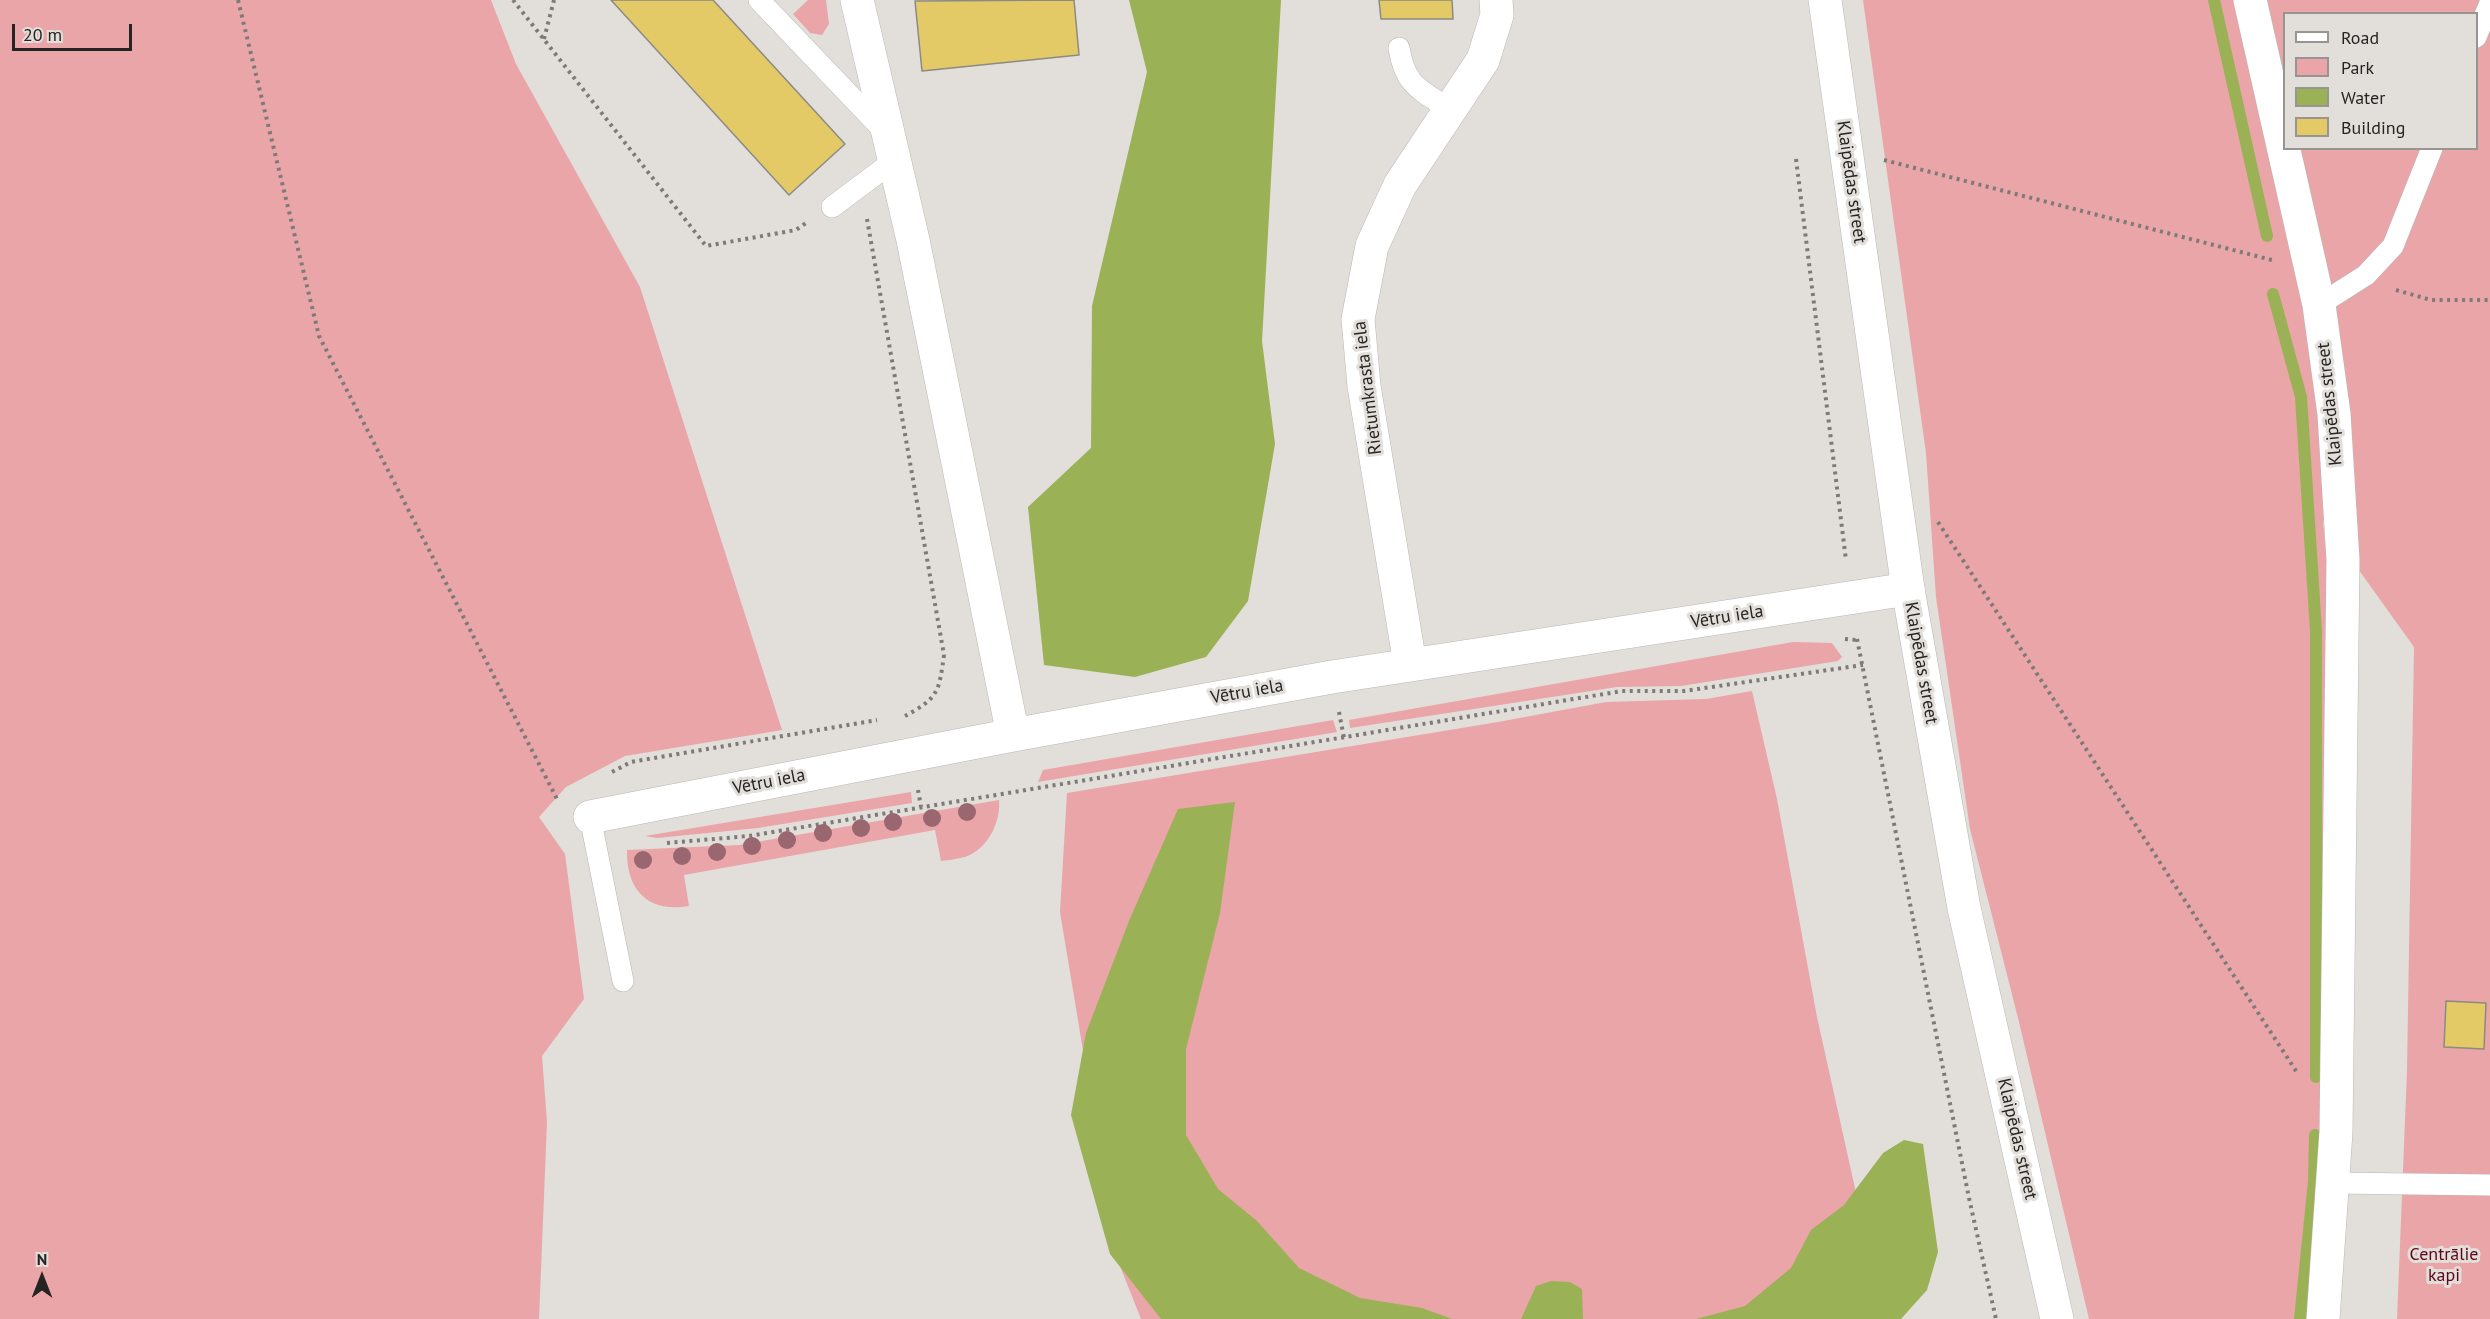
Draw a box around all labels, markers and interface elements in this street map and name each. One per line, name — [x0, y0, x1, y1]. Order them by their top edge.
scale bar — [15, 12, 135, 50]
legend — [2283, 12, 2478, 150]
text: 20 m — [23, 23, 62, 46]
text: Road — [2341, 26, 2379, 49]
text: Park — [2341, 56, 2374, 79]
text: Water — [2341, 86, 2385, 109]
text: Building — [2341, 116, 2405, 139]
street label: Klaipēdas street — [1832, 119, 1870, 245]
street label: Rietumkrasta iela — [1349, 320, 1387, 456]
street label: Klaipēdas street — [2313, 341, 2347, 467]
street label: Klaipēdas street — [1900, 600, 1942, 726]
street label: Vētru iela — [1689, 601, 1765, 633]
street label: Vētru iela — [1209, 675, 1285, 709]
street label: Vētru iela — [731, 764, 807, 800]
street label: Klaipēdas street — [1993, 1076, 2041, 1202]
park label: Centrālie kapi — [2409, 1244, 2479, 1286]
north arrow — [12, 1247, 72, 1307]
text: N — [37, 1249, 47, 1269]

